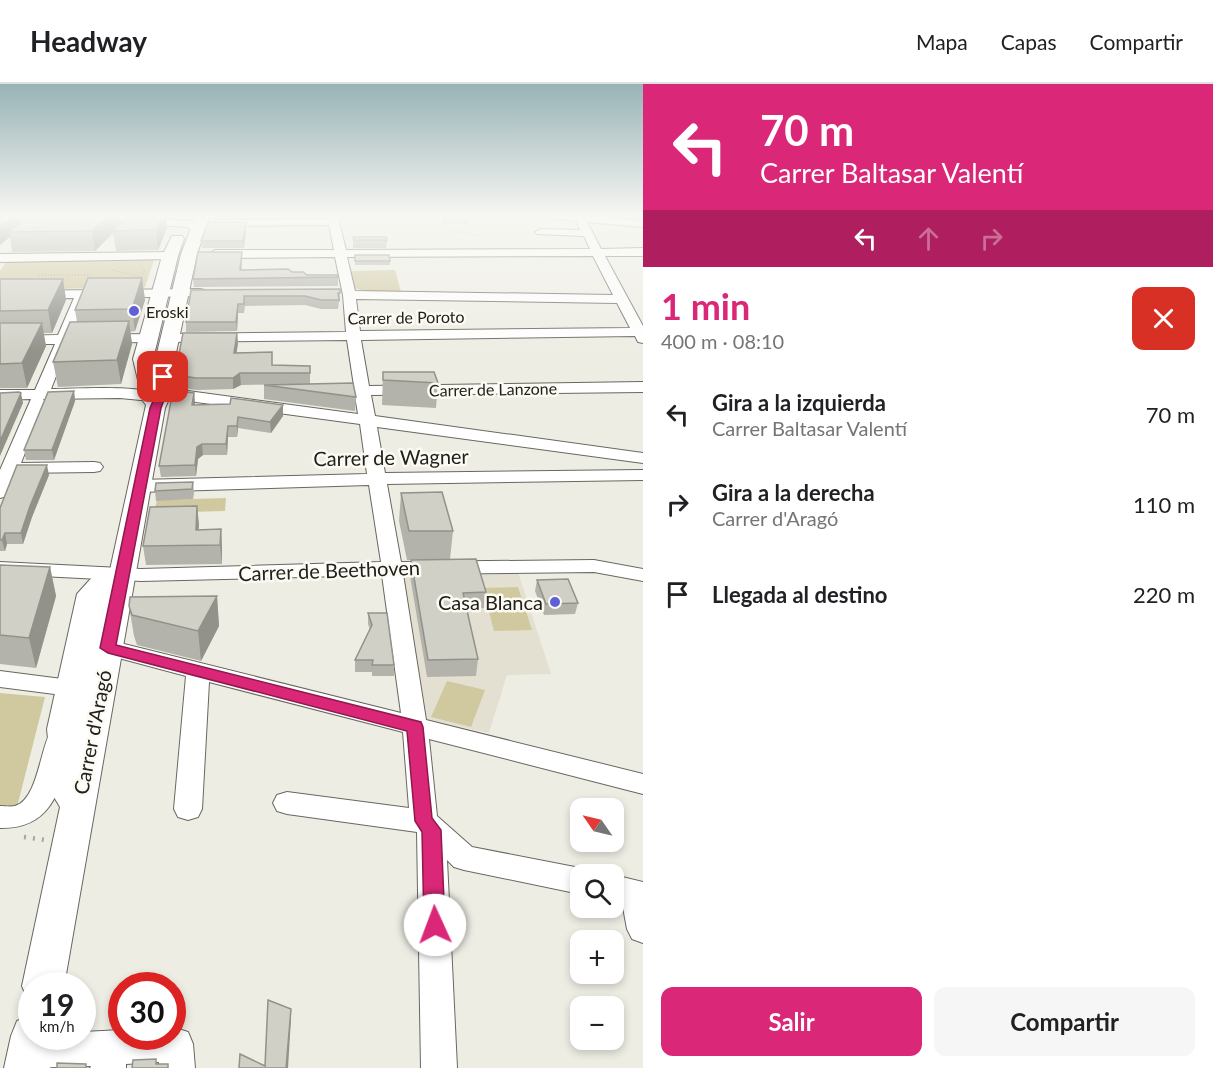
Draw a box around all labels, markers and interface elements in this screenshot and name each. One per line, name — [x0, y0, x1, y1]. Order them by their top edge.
text: Headway — [30, 24, 147, 58]
text: Mapa — [916, 29, 968, 54]
text: Capas — [1001, 29, 1057, 54]
text: Compartir — [1090, 29, 1183, 54]
text: 70 m — [760, 105, 854, 155]
icon: left — [661, 108, 739, 186]
text: Carrer Baltasar Valentí — [760, 156, 1023, 189]
icon: left — [849, 222, 882, 255]
icon: ahead — [912, 222, 945, 255]
icon: right — [975, 222, 1008, 255]
text: 1 min — [661, 284, 750, 328]
button: close — [1132, 287, 1195, 350]
place label: Eroski — [146, 302, 188, 321]
marker: Eroski — [127, 304, 141, 318]
street label: Carrer de Poroto — [347, 306, 465, 328]
text: 400 m · 08:10 — [661, 329, 784, 353]
pin — [137, 351, 188, 402]
icon: arrive — [146, 360, 179, 393]
street label: Carrer de Lanzone — [429, 378, 557, 400]
text: Gira a la izquierda — [712, 389, 886, 416]
icon: left — [661, 398, 694, 431]
text: 70 m — [1146, 401, 1195, 428]
text: Carrer Baltasar Valentí — [712, 416, 907, 440]
street label: Carrer de Wagner — [313, 444, 470, 470]
text: Gira a la derecha — [712, 479, 875, 506]
icon: right — [661, 488, 694, 521]
text: 110 m — [1133, 491, 1195, 518]
text: Carrer d'Aragó — [712, 506, 838, 530]
street label: Carrer de Beethoven — [238, 555, 420, 585]
icon: arrive — [661, 578, 694, 611]
text: Llegada al destino — [712, 581, 888, 608]
text: 220 m — [1133, 581, 1195, 608]
place label: Casa Blanca — [438, 590, 543, 614]
marker: Casa Blanca — [548, 595, 562, 609]
street label: Carrer d'Aragó — [68, 668, 116, 796]
north arrow — [570, 798, 624, 852]
map controls — [570, 798, 624, 1050]
button: search — [570, 864, 624, 918]
position arrow — [403, 893, 467, 957]
button: + — [570, 930, 624, 984]
speed limit sign: 30 — [108, 972, 186, 1050]
text: 19 — [40, 986, 74, 1022]
button: Salir — [661, 987, 922, 1056]
button: Compartir — [934, 987, 1195, 1056]
button: − — [570, 996, 624, 1050]
text: km/h — [39, 1017, 75, 1035]

